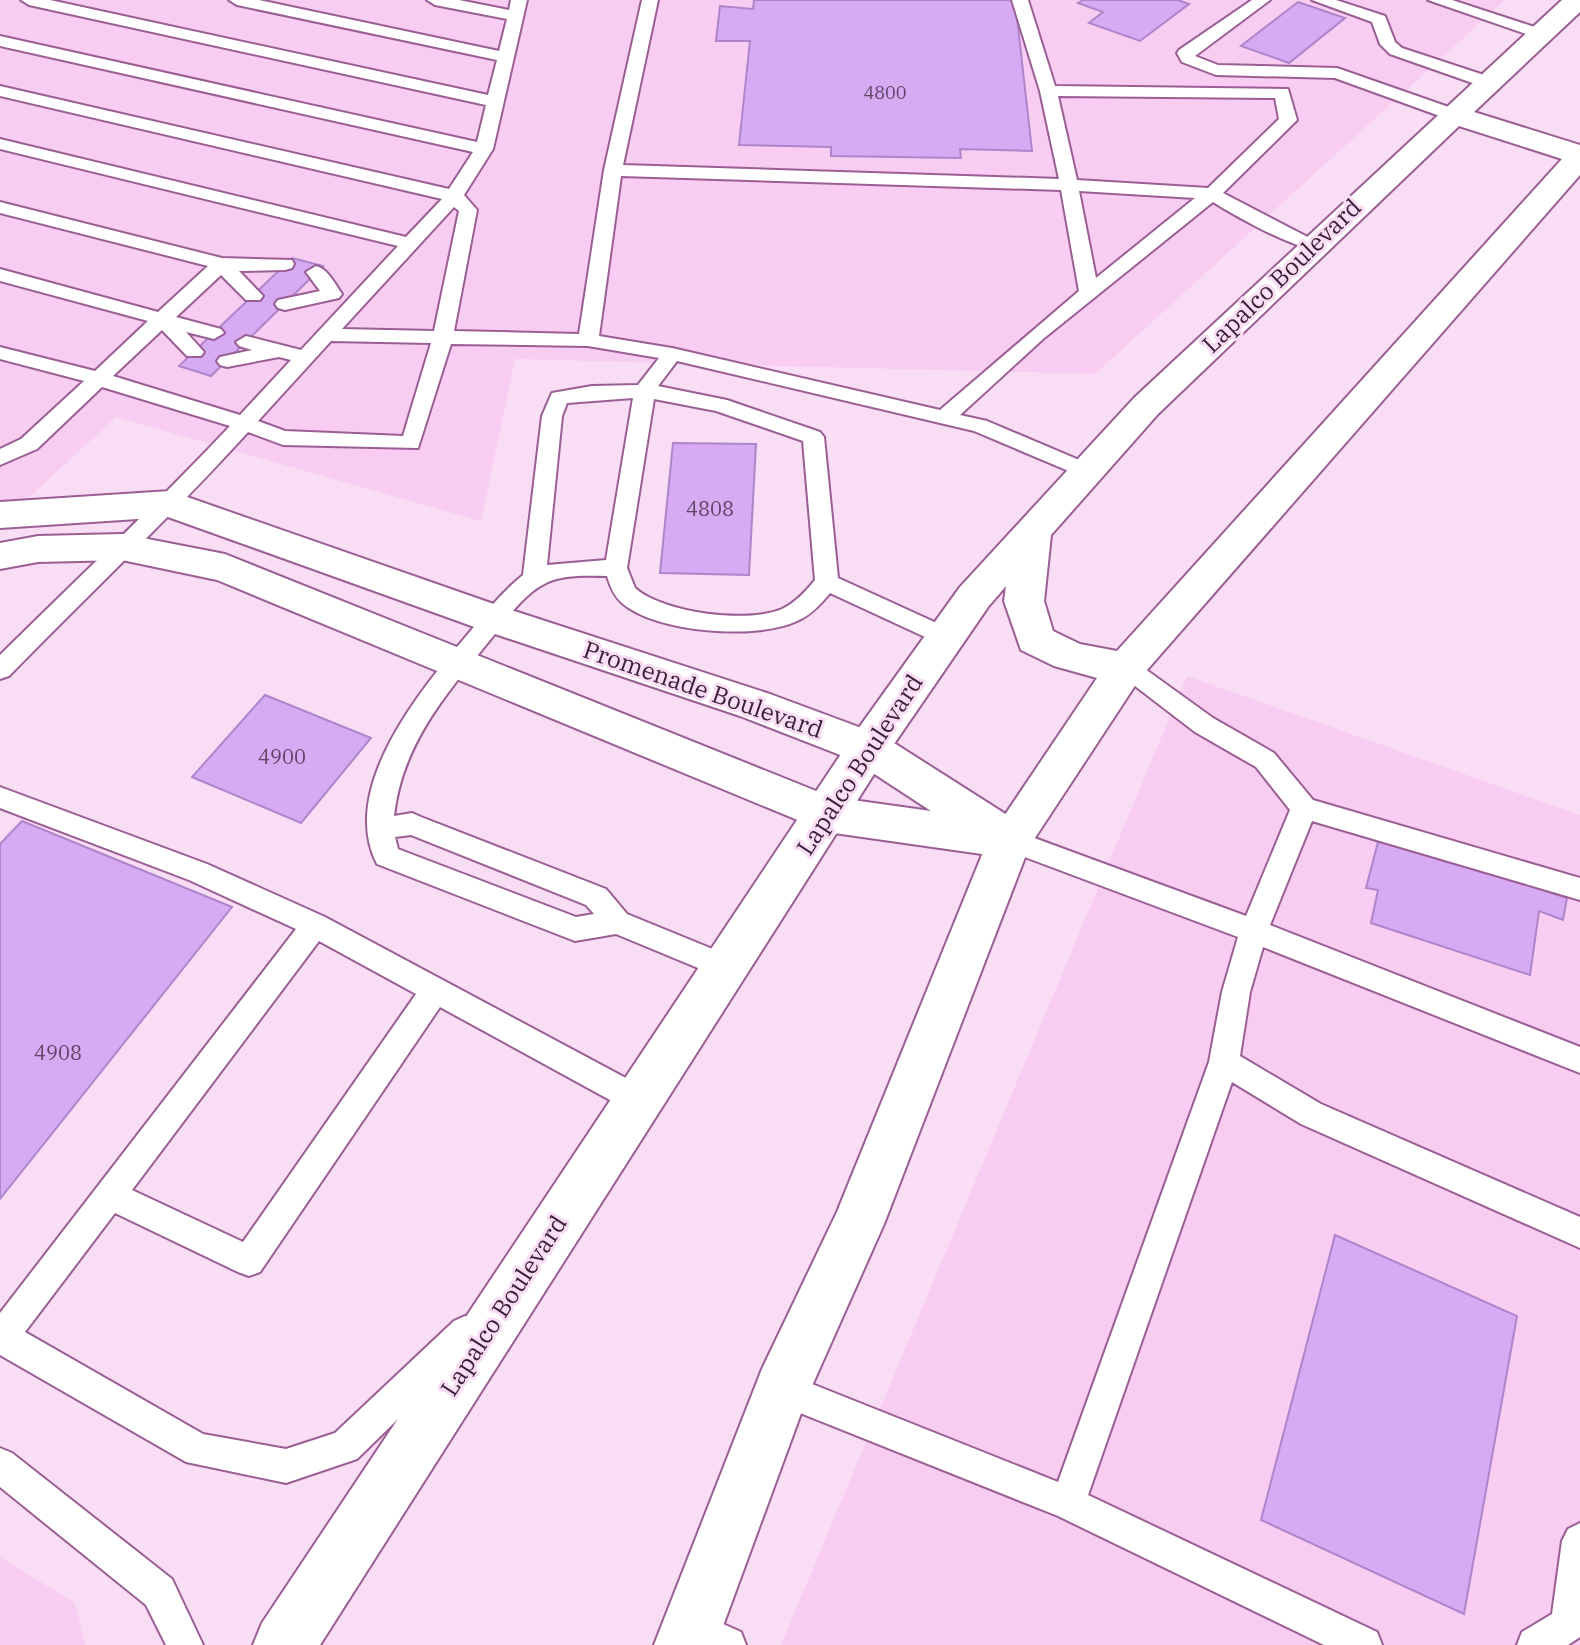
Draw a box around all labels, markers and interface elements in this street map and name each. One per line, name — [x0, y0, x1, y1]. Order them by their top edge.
house number: 4800 — [863, 81, 907, 104]
street label: Lapalco Boulevard — [1195, 191, 1368, 359]
house number: 4808 — [686, 495, 734, 522]
street label: Promenade Boulevard — [579, 633, 827, 745]
street label: Lapalco Boulevard — [789, 668, 930, 861]
house number: 4900 — [258, 743, 306, 770]
house number: 4908 — [34, 1039, 82, 1066]
street label: Lapalco Boulevard — [433, 1209, 574, 1402]

